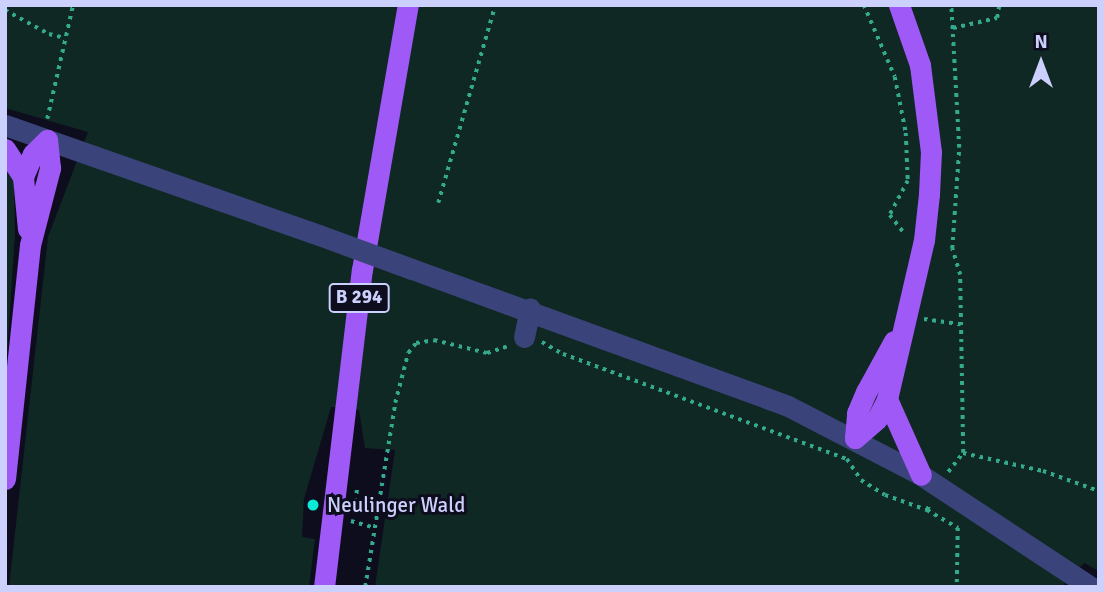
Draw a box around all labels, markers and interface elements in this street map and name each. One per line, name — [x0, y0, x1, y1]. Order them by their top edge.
north arrow — [1006, 28, 1076, 98]
text: N — [1034, 30, 1048, 54]
road number: B 294 — [328, 282, 390, 314]
place label: Neulinger Wald — [327, 492, 465, 518]
marker: Neulinger Wald — [305, 497, 321, 513]

